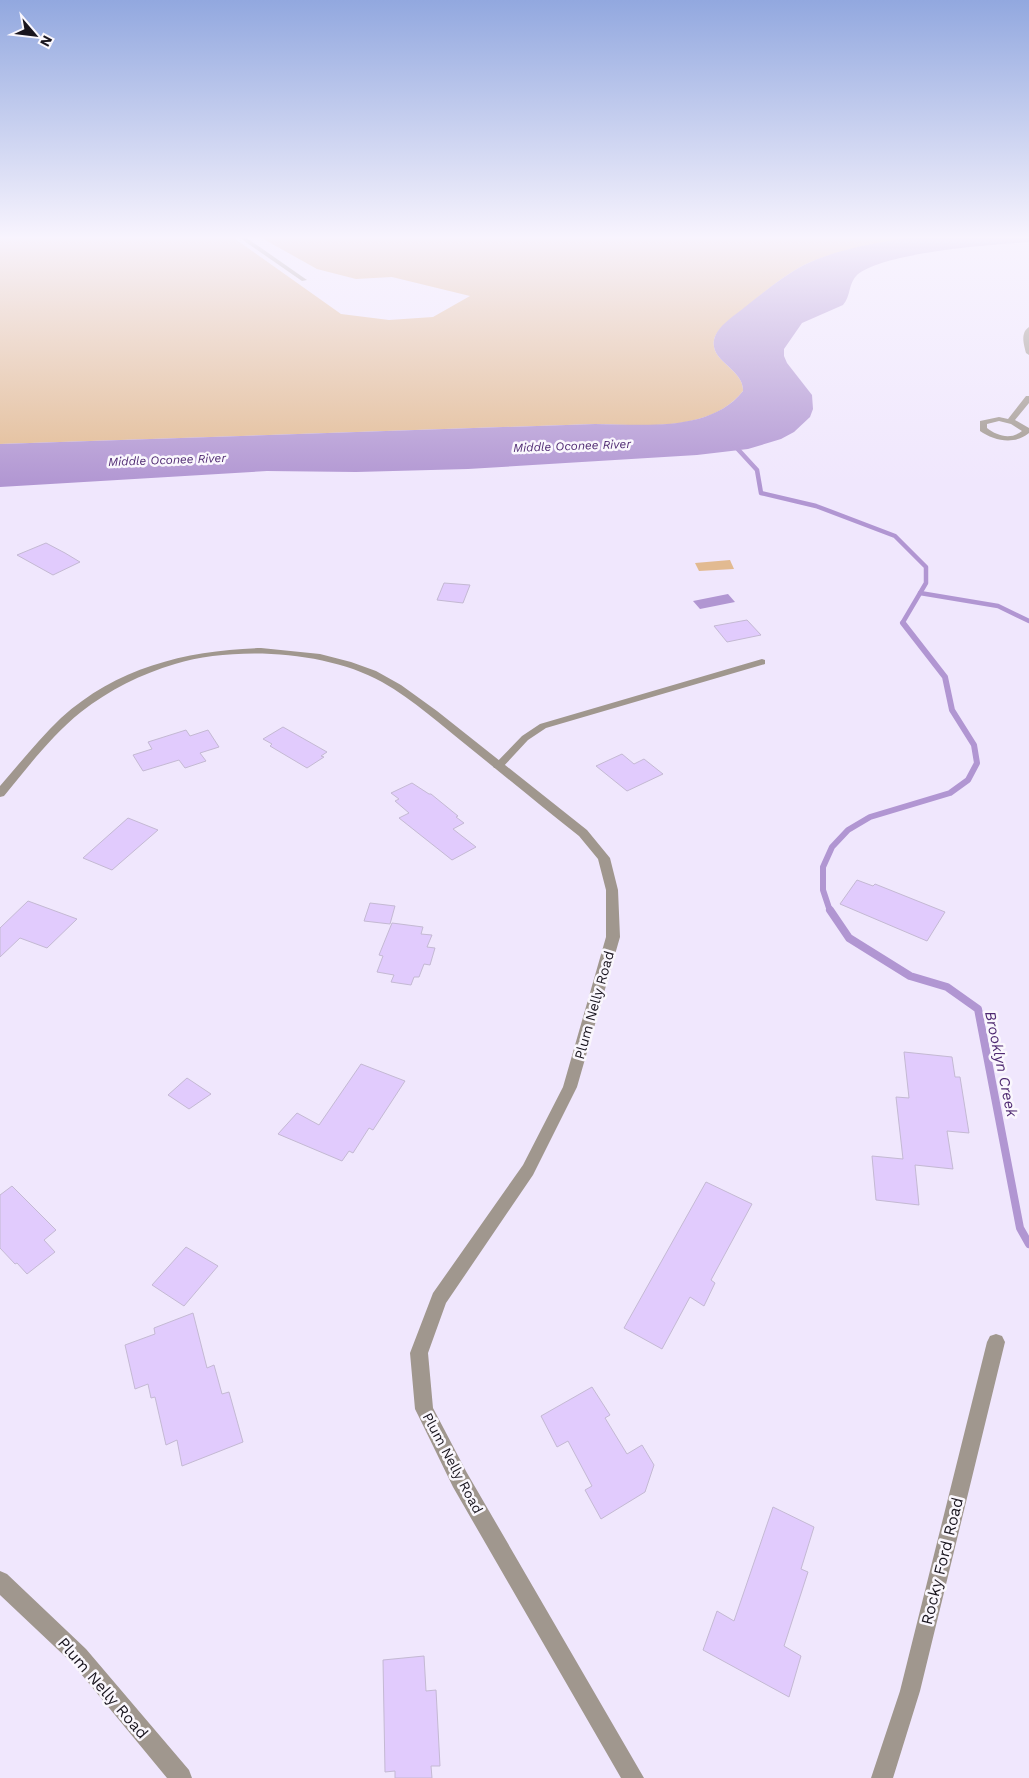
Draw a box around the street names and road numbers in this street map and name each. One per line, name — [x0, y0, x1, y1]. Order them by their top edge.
street label: Plum Nelly Road — [571, 949, 617, 1061]
street label: Plum Nelly Road — [420, 1410, 486, 1516]
street label: Rocky Ford Road — [917, 1495, 967, 1627]
street label: Plum Nelly Road — [54, 1634, 152, 1742]

